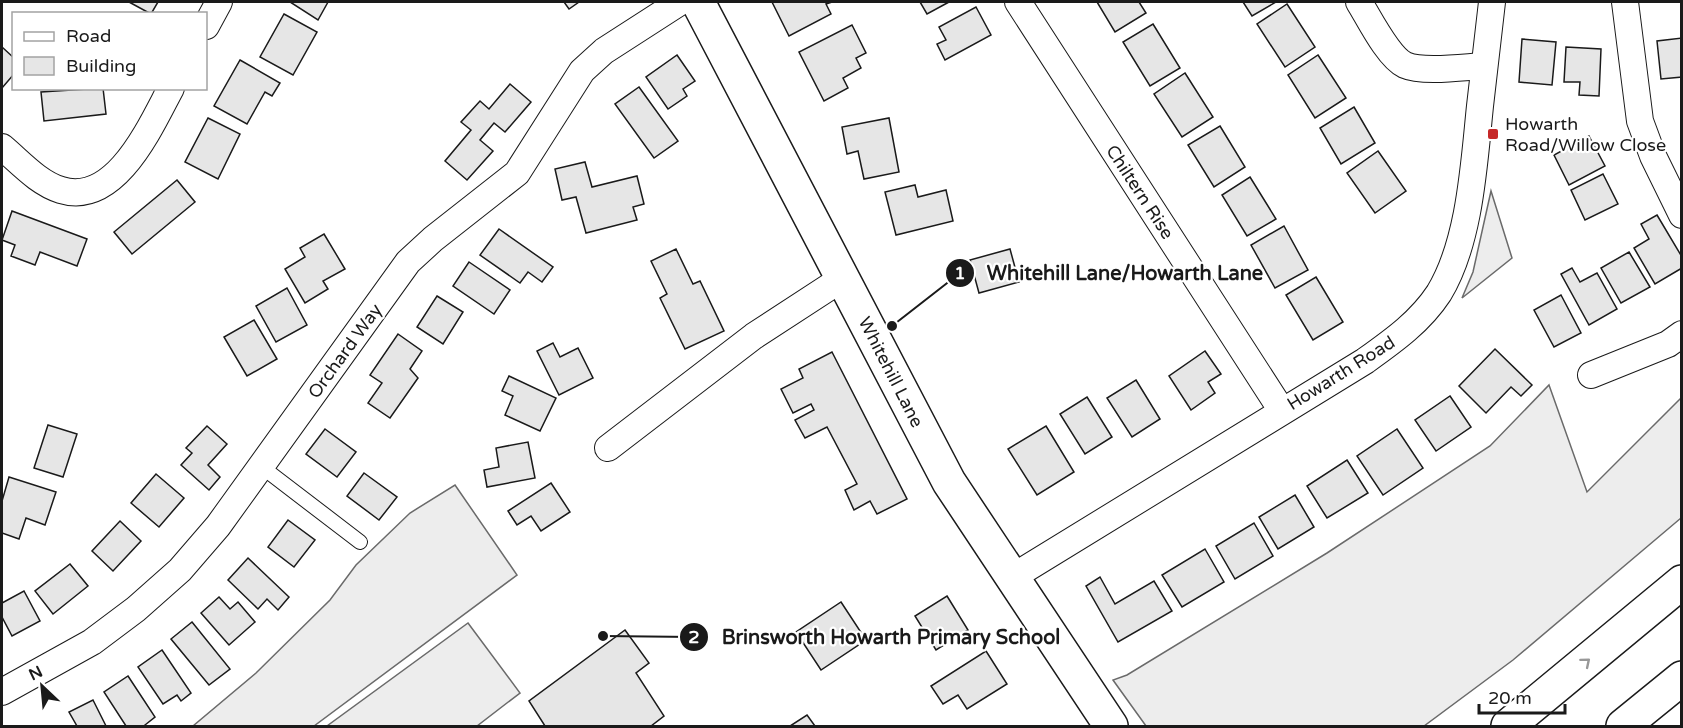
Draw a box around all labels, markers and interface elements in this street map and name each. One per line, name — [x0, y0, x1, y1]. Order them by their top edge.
legend — [12, 12, 207, 90]
text: Road — [66, 25, 111, 47]
text: Building — [66, 55, 136, 77]
place label: Howarth Road/Willow Close — [1505, 113, 1666, 156]
marker: Howarth Road/Willow Close — [1486, 127, 1500, 141]
street label: Chiltern Rise — [1101, 141, 1179, 243]
callout: Whitehill Lane/Howarth Lane — [945, 254, 1275, 292]
text: 1 — [954, 262, 966, 284]
text: Whitehill Lane/Howarth Lane — [987, 262, 1263, 286]
street label: Orchard Way — [303, 299, 387, 403]
street label: Whitehill Lane — [854, 313, 928, 431]
street label: Howarth Road — [1283, 331, 1399, 415]
callout: Brinsworth Howarth Primary School — [679, 618, 1072, 656]
text: 2 — [688, 626, 700, 648]
text: Brinsworth Howarth Primary School — [722, 626, 1060, 650]
north arrow — [12, 656, 72, 716]
one-way arrow — [1579, 659, 1590, 670]
text: N — [26, 662, 46, 685]
scale bar — [1479, 677, 1564, 715]
text: 20 m — [1488, 687, 1532, 709]

